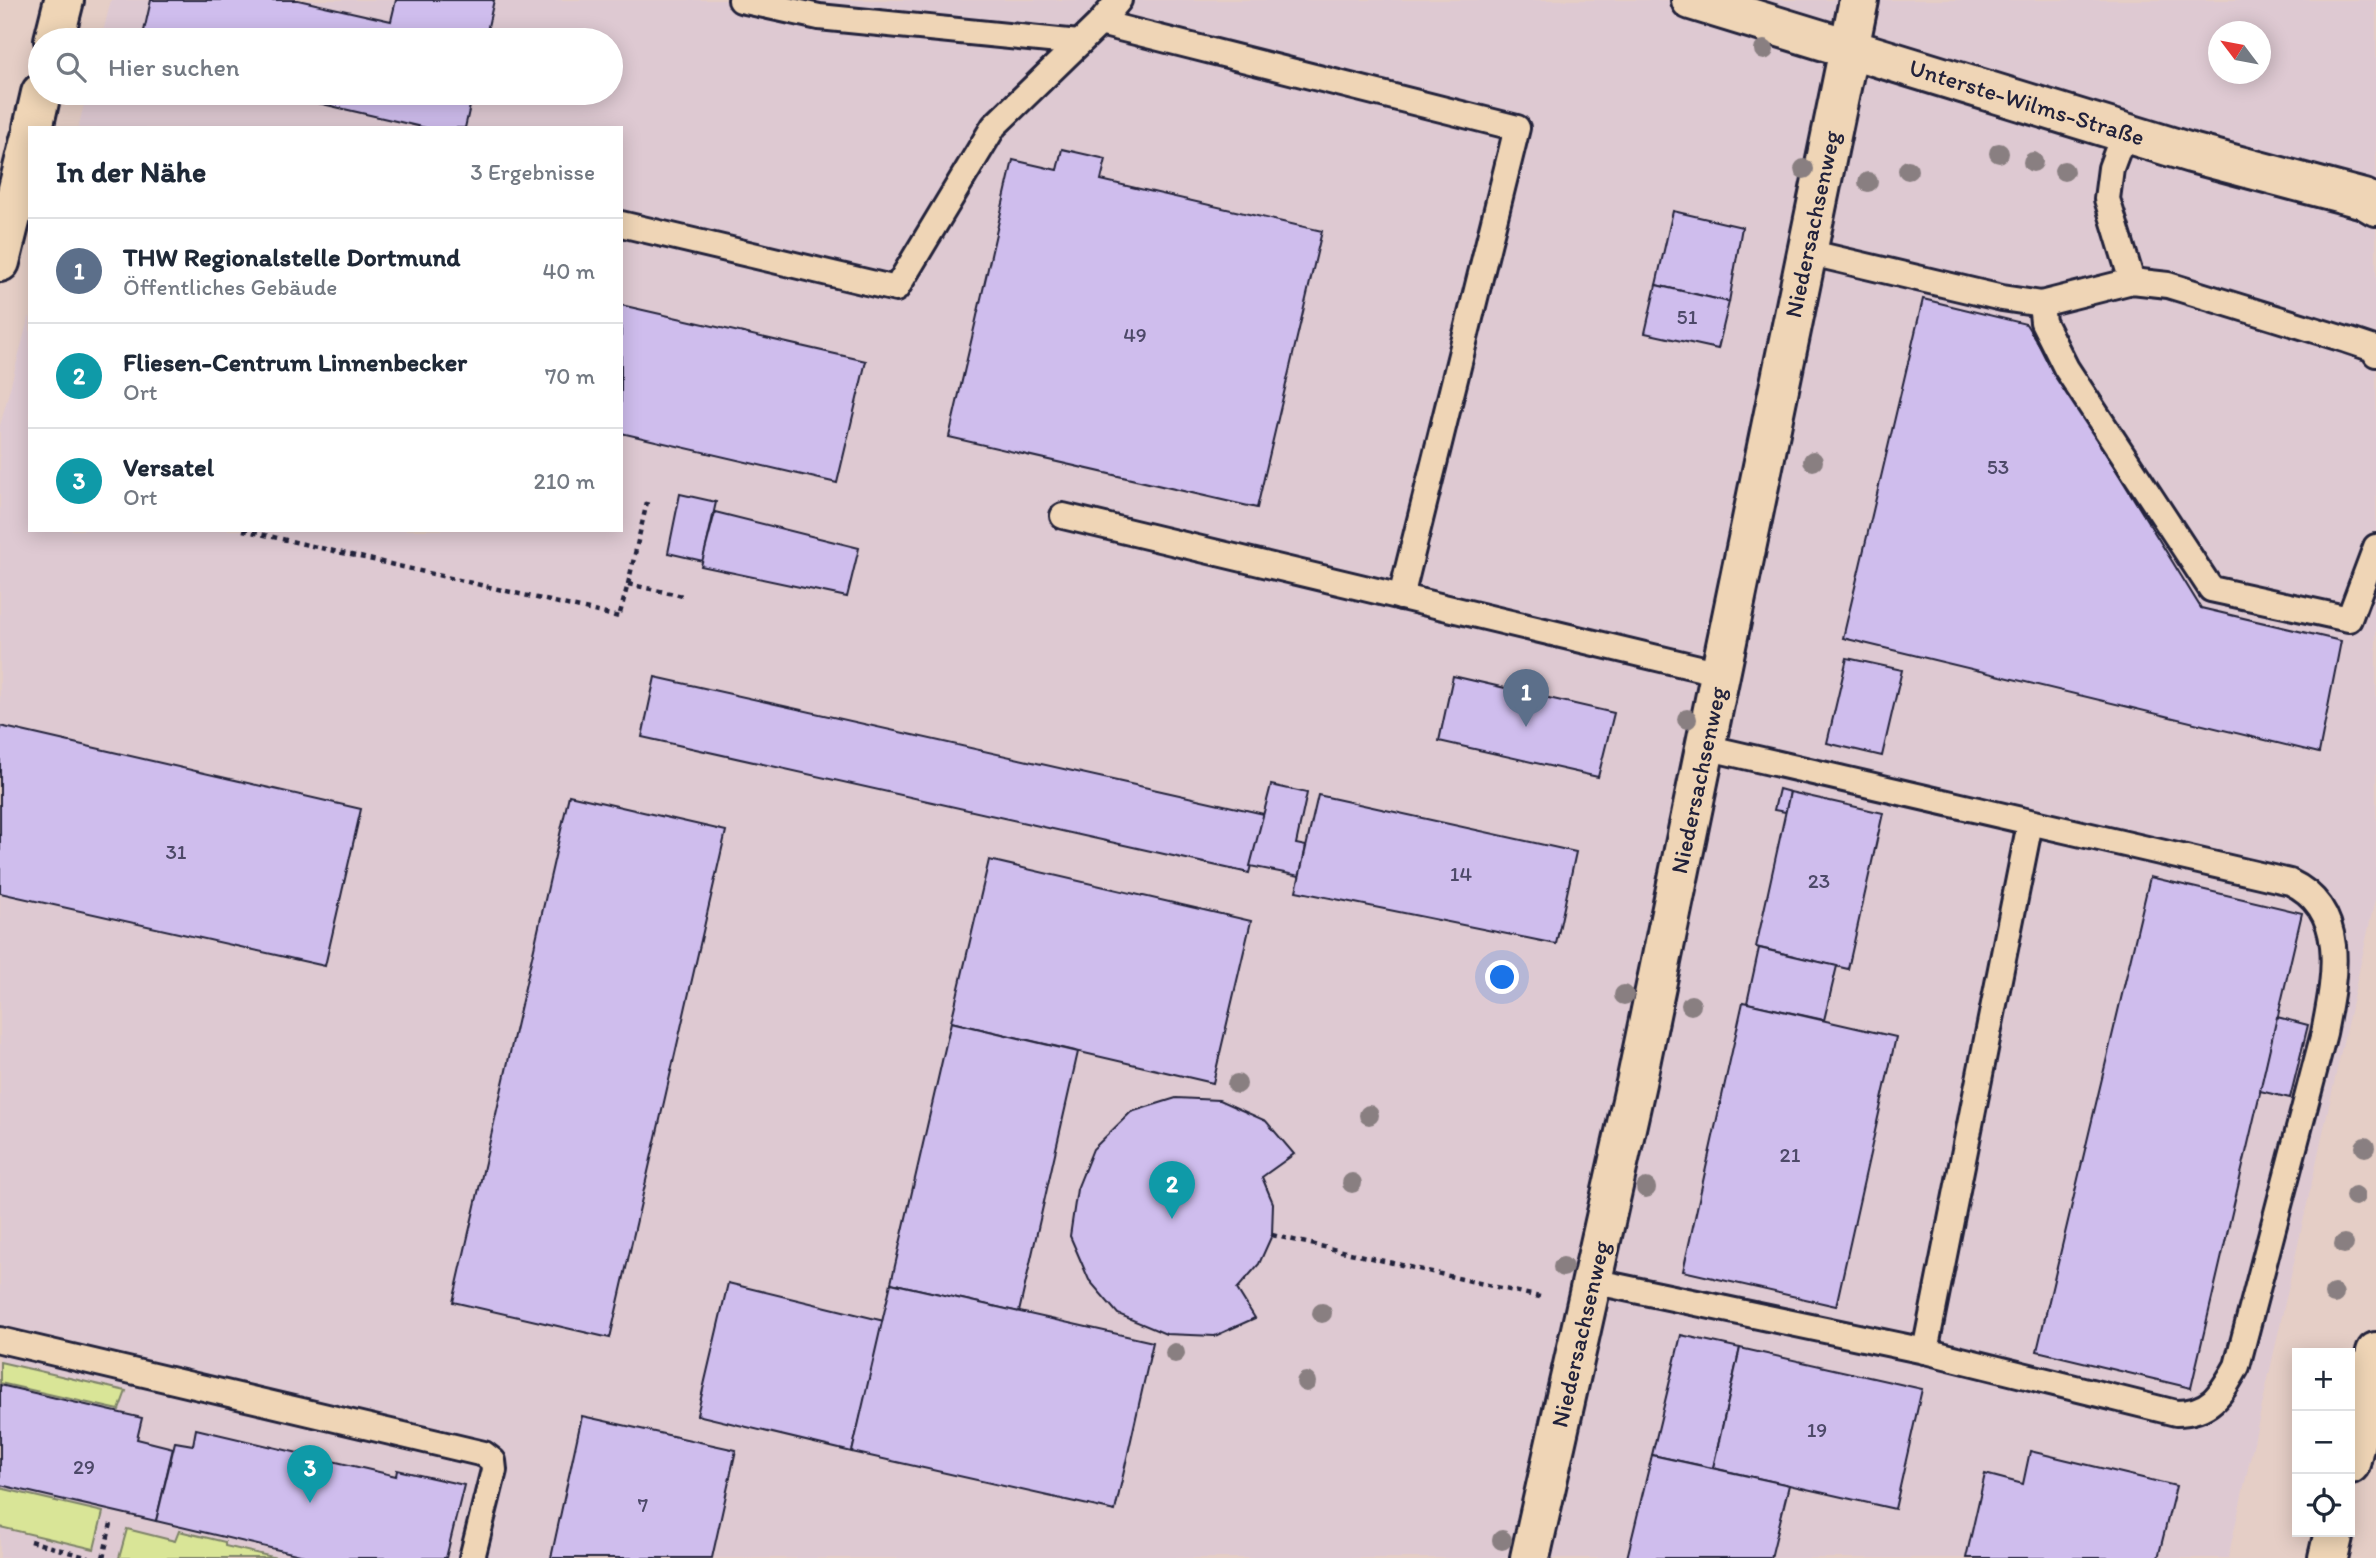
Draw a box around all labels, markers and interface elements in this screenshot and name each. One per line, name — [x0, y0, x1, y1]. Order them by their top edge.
north arrow — [2208, 21, 2271, 84]
search box — [28, 28, 623, 105]
icon: search — [52, 48, 90, 86]
text: Hier suchen — [108, 51, 240, 83]
street label: Unterste-Wilms-Straße — [1906, 52, 2148, 152]
street label: Niedersachsenweg — [1778, 127, 1846, 320]
text: In der Nähe — [56, 153, 206, 190]
text: 3 Ergebnisse — [470, 158, 595, 186]
text: THW Regionalstelle Dortmund — [123, 241, 460, 273]
text: 1 — [74, 257, 84, 285]
text: 40 m — [542, 257, 595, 285]
text: Öffentliches Gebäude — [123, 273, 337, 301]
house number: 51 — [1677, 304, 1698, 329]
house number: 49 — [1123, 322, 1147, 347]
text: Fliesen-Centrum Linnenbecker — [123, 346, 467, 378]
text: 2 — [73, 362, 85, 390]
text: 70 m — [545, 362, 595, 390]
text: Ort — [123, 378, 157, 406]
text: Versatel — [123, 451, 214, 483]
house number: 53 — [1987, 454, 2009, 479]
text: 3 — [73, 467, 85, 495]
text: 210 m — [534, 467, 595, 495]
text: Ort — [123, 483, 157, 511]
pin: 1 — [1503, 669, 1549, 727]
street label: Niedersachsenweg — [1664, 683, 1732, 876]
house number: 31 — [165, 839, 187, 864]
house number: 14 — [1450, 861, 1473, 886]
house number: 23 — [1808, 868, 1830, 893]
your location — [1485, 960, 1519, 994]
house number: 21 — [1780, 1142, 1801, 1167]
pin: 2 — [1149, 1161, 1195, 1219]
street label: Niedersachsenweg — [1544, 1237, 1616, 1430]
map controls — [2292, 1348, 2355, 1537]
button: + — [2292, 1348, 2355, 1411]
button: − — [2292, 1411, 2355, 1474]
house number: 19 — [1807, 1417, 1827, 1442]
pin: 3 — [287, 1445, 333, 1503]
house number: 29 — [73, 1454, 95, 1479]
button: locate — [2292, 1474, 2355, 1537]
house number: 7 — [638, 1492, 648, 1517]

